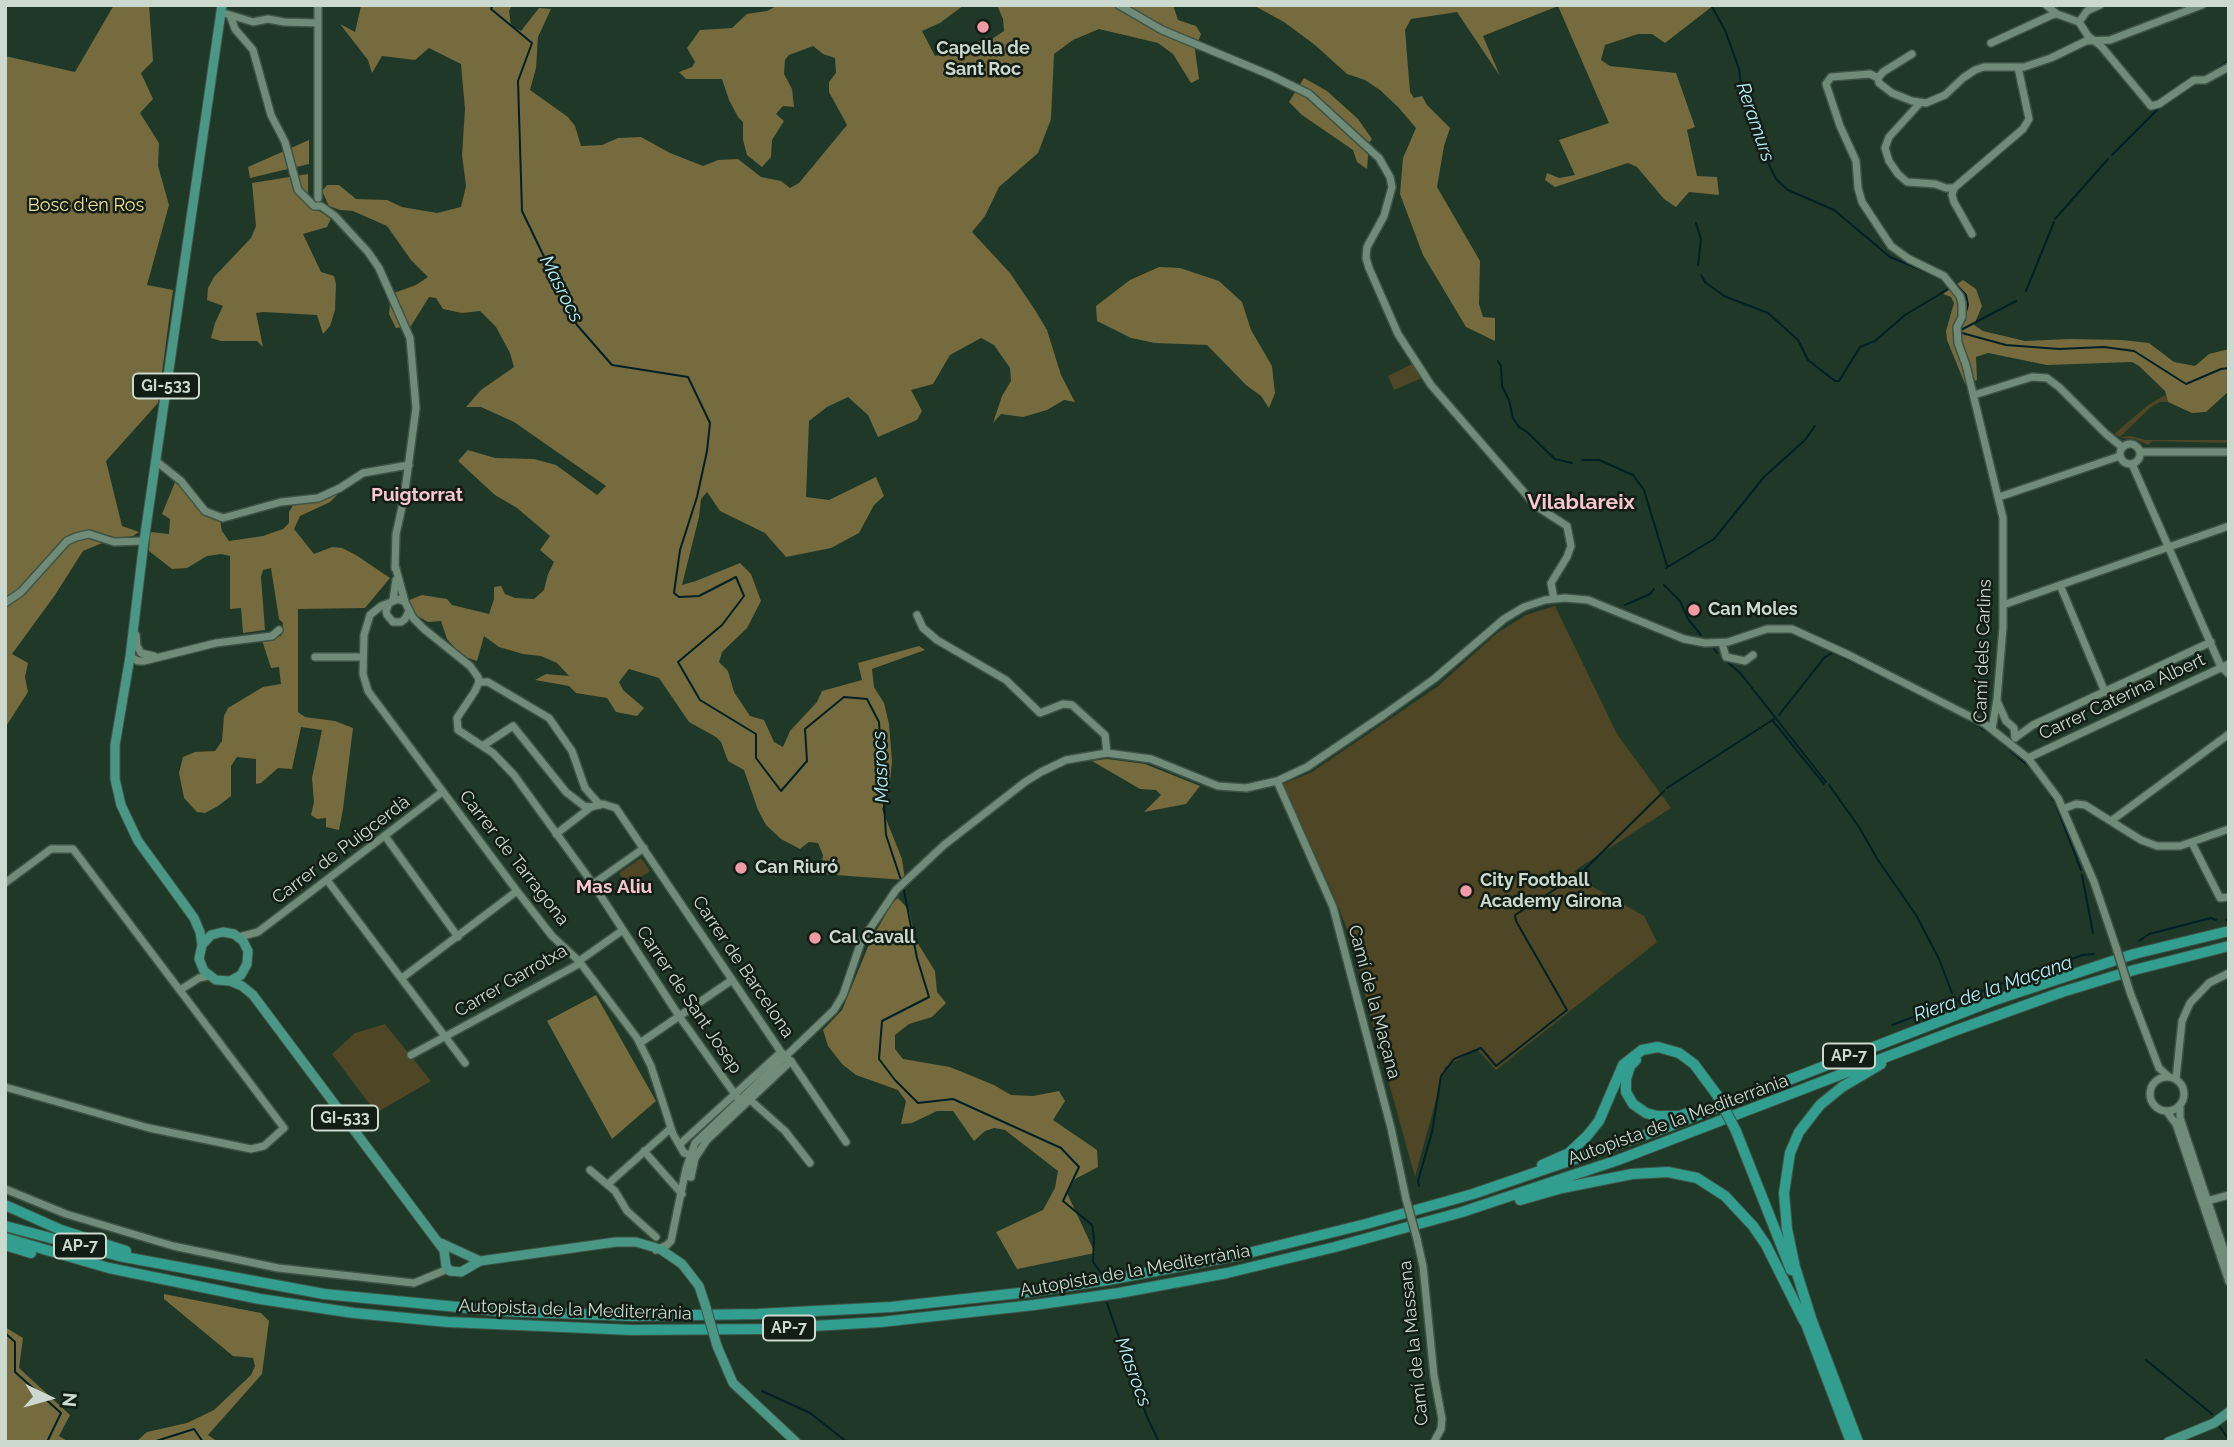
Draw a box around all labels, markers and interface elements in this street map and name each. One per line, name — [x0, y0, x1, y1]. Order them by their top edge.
marker: Capella de Sant Roc — [975, 19, 991, 35]
place label: Capella de Sant Roc — [936, 38, 1030, 80]
water label: Reramurs — [1731, 79, 1779, 165]
park label: Bosc d'en Ros — [28, 195, 144, 217]
water label: Masrocs — [534, 252, 588, 326]
road number: GI-533 — [133, 374, 199, 398]
district label: Puigtorrat — [371, 484, 463, 506]
district label: Vilablareix — [1527, 490, 1635, 516]
street label: Camí dels Carlins — [1970, 579, 1996, 723]
place label: Can Moles — [1708, 599, 1798, 621]
marker: Can Moles — [1686, 602, 1702, 618]
street label: Carrer Caterina Albert — [2036, 649, 2208, 745]
water label: Masrocs — [868, 730, 894, 804]
street label: Carrer de Tarragona — [454, 786, 574, 930]
street label: Carrer de Puigcerdà — [268, 791, 414, 909]
place label: Can Riuró — [755, 857, 838, 879]
marker: Can Riuró — [733, 860, 749, 876]
place label: City Football Academy Girona — [1480, 870, 1622, 912]
district label: Mas Aliu — [576, 876, 652, 898]
marker: City Football Academy Girona — [1458, 883, 1474, 899]
street label: Carrer de Barcelona — [688, 892, 798, 1042]
street label: Carrer de Sant Josep — [631, 922, 747, 1078]
street label: Camí de la Maçana — [1343, 923, 1405, 1081]
place label: Cal Cavall — [829, 927, 915, 949]
marker: Cal Cavall — [807, 930, 823, 946]
street label: Carrer Garrotxa — [451, 940, 571, 1022]
water label: Riera de la Maçana — [1911, 951, 2075, 1027]
road number: AP-7 — [1823, 1044, 1875, 1068]
street label: Autopista de la Mediterrània — [1565, 1070, 1791, 1170]
road number: GI-533 — [312, 1106, 378, 1130]
road number: AP-7 — [54, 1234, 106, 1258]
street label: Autopista de la Mediterrània — [1018, 1240, 1252, 1302]
street label: Camí de la Massana — [1395, 1259, 1433, 1427]
street label: Autopista de la Mediterrània — [458, 1295, 692, 1325]
road number: AP-7 — [763, 1316, 815, 1340]
water label: Masrocs — [1110, 1334, 1156, 1410]
north arrow — [14, 1363, 84, 1433]
text: N — [58, 1392, 82, 1408]

